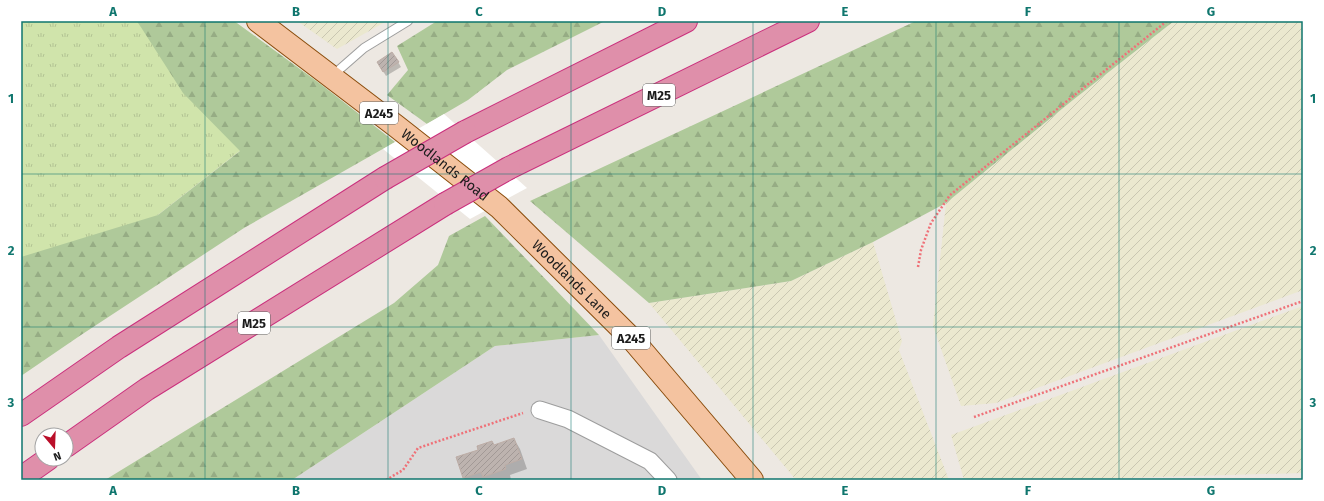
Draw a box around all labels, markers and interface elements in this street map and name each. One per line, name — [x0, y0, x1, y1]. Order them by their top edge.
text: A — [108, 4, 117, 19]
text: B — [292, 4, 300, 19]
text: C — [475, 4, 483, 19]
text: D — [658, 4, 667, 19]
text: E — [842, 4, 849, 19]
text: F — [1025, 4, 1032, 19]
text: G — [1207, 4, 1215, 19]
road number: M25 — [643, 84, 675, 106]
text: 1 — [8, 91, 14, 106]
text: 1 — [1310, 91, 1316, 106]
road number: A245 — [360, 102, 398, 124]
street label: Woodlands Road — [398, 125, 493, 204]
street label: Woodlands Lane — [529, 236, 615, 322]
text: 2 — [8, 243, 15, 258]
text: 2 — [1310, 243, 1317, 258]
road number: M25 — [238, 312, 270, 334]
road number: A245 — [612, 327, 650, 349]
text: 3 — [7, 395, 15, 410]
text: 3 — [1309, 395, 1317, 410]
north arrow — [34, 427, 74, 467]
text: N — [52, 449, 63, 463]
text: A — [108, 483, 117, 498]
text: B — [292, 483, 300, 498]
text: C — [475, 483, 483, 498]
text: D — [658, 483, 667, 498]
text: E — [842, 483, 849, 498]
text: F — [1025, 483, 1032, 498]
text: G — [1207, 483, 1215, 498]

